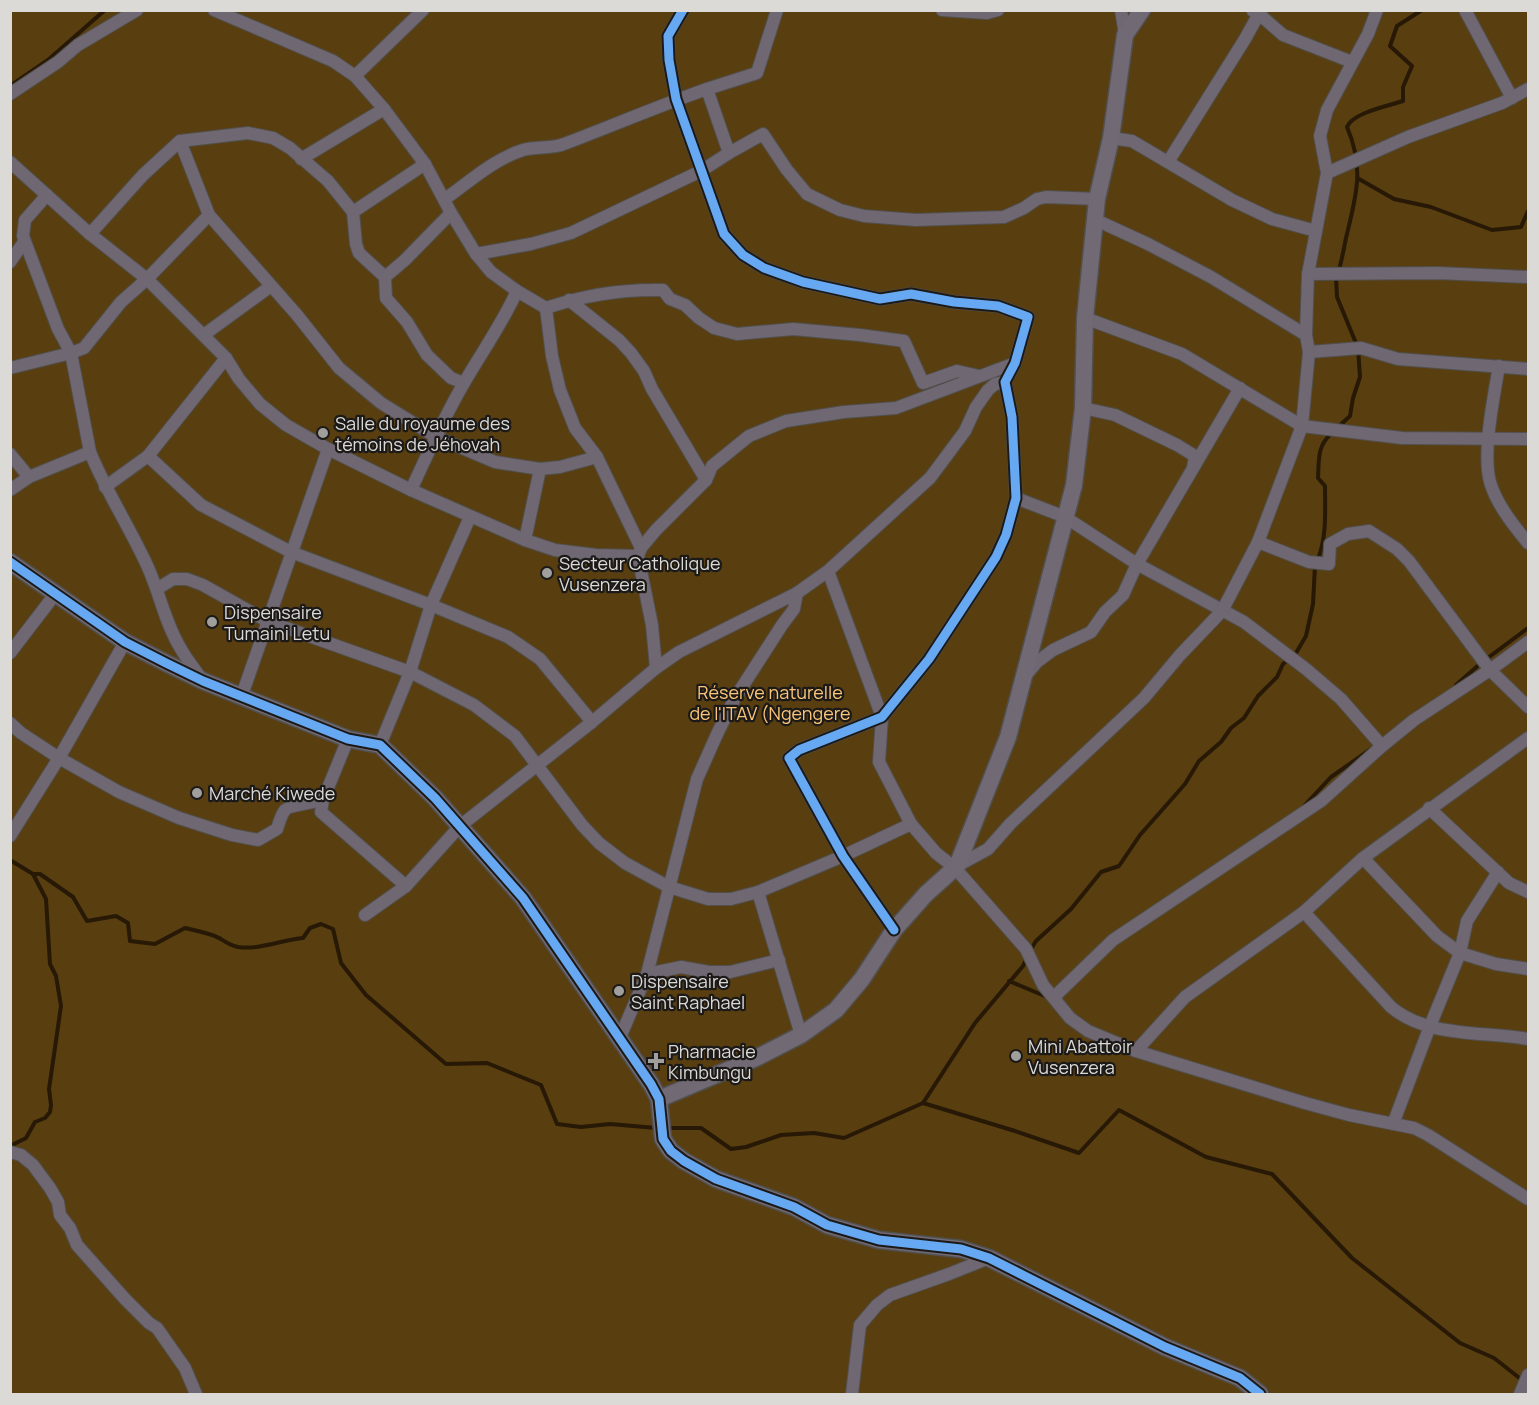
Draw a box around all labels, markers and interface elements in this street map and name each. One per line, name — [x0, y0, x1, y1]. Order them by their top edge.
place label: Salle du royaume des témoins de Jéhovah — [335, 411, 510, 456]
marker: Salle du royaume des témoins de Jéhovah — [316, 426, 330, 440]
place label: Secteur Catholique Vusenzera — [559, 551, 720, 596]
marker: Secteur Catholique Vusenzera — [540, 566, 554, 580]
place label: Dispensaire Tumaini Letu — [224, 600, 330, 645]
marker: Dispensaire Tumaini Letu — [205, 615, 219, 629]
park label: Réserve naturelle de l'ITAV (Ngengere — [689, 680, 851, 725]
place label: Marché Kiwede — [209, 781, 335, 805]
marker: Marché Kiwede — [190, 786, 204, 800]
place label: Dispensaire Saint Raphael — [631, 969, 745, 1014]
marker: Dispensaire Saint Raphael — [612, 984, 626, 998]
place label: Mini Abattoir Vusenzera — [1028, 1034, 1133, 1079]
place label: Pharmacie Kimbungu — [668, 1039, 756, 1084]
marker: Mini Abattoir Vusenzera — [1009, 1049, 1023, 1063]
marker: Pharmacie Kimbungu — [649, 1054, 663, 1068]

